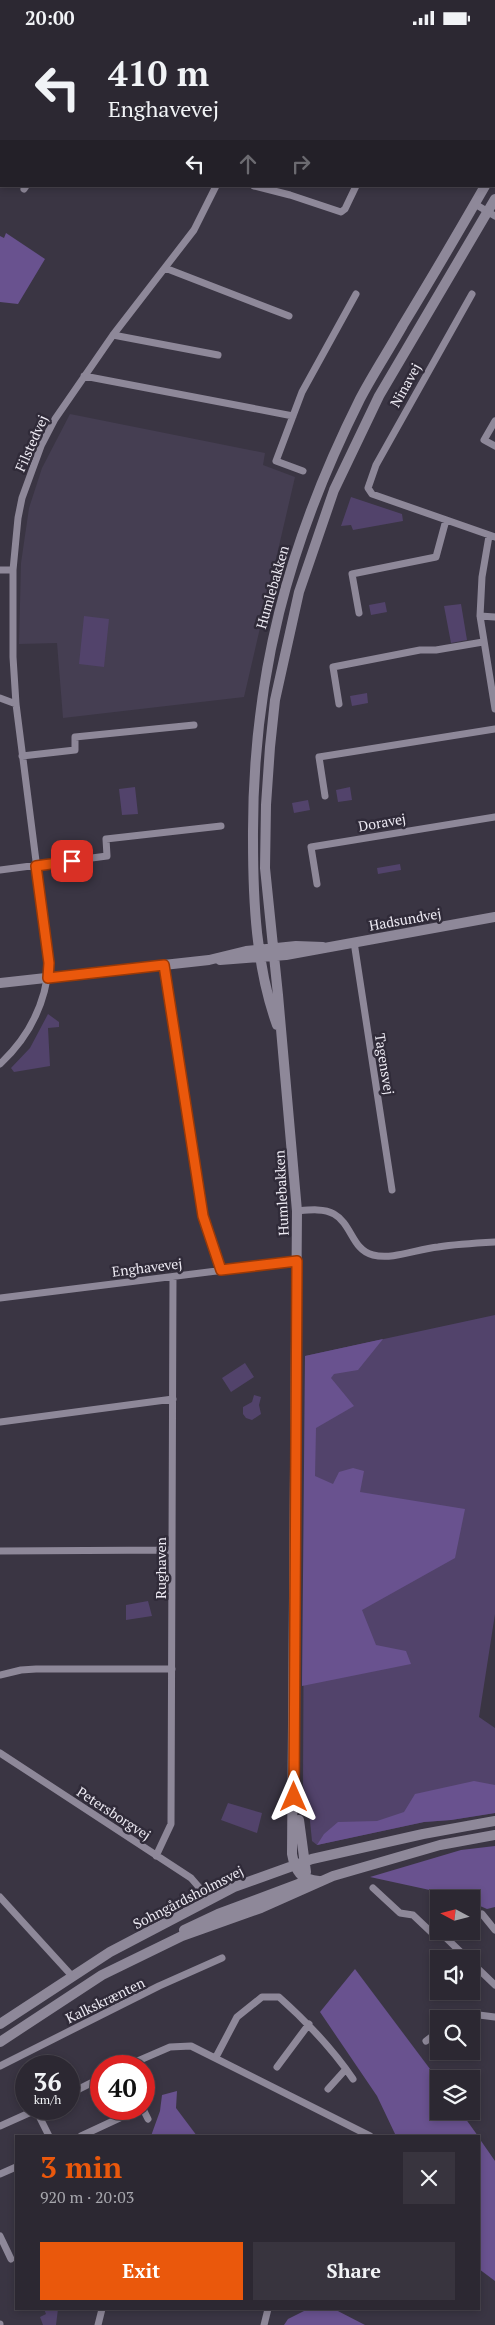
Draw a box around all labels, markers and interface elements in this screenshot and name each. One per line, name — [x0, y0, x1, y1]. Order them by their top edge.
text: 20:00 — [25, 5, 74, 30]
text: 410 m — [108, 50, 209, 96]
icon: left — [25, 55, 90, 120]
text: Enghavevej — [108, 94, 219, 123]
icon: left — [181, 150, 209, 178]
icon: ahead — [234, 150, 262, 178]
icon: right — [287, 150, 315, 178]
street label: Ninavej — [385, 359, 425, 411]
street label: Filstedvej — [10, 412, 52, 474]
street label: Humlebakken — [251, 542, 293, 631]
street label: Doravej — [357, 808, 407, 836]
pin — [51, 840, 93, 882]
icon: arrive — [58, 847, 86, 875]
street label: Hadsundvej — [367, 903, 443, 935]
street label: Tagensvej — [371, 1032, 399, 1096]
street label: Humlebakken — [269, 1149, 293, 1236]
street label: Enghavevej — [111, 1253, 183, 1281]
street label: Rughaven — [151, 1536, 170, 1599]
position arrow — [267, 1770, 319, 1822]
street label: Petersborgvej — [73, 1782, 155, 1844]
street label: Sohngårdsholmsvej — [129, 1861, 247, 1933]
north arrow — [430, 1890, 480, 1940]
map controls — [430, 1890, 480, 2120]
button: sound — [430, 1950, 480, 2000]
street label: Kalkskrænten — [62, 1972, 148, 2027]
button: search — [430, 2010, 480, 2060]
speed limit sign: 40 — [90, 2055, 155, 2120]
text: 36 — [33, 2065, 62, 2098]
button: layers — [430, 2070, 480, 2120]
text: km/h — [34, 2092, 61, 2107]
text: 3 min — [40, 2147, 122, 2187]
button: close — [403, 2152, 455, 2204]
text: 920 m · 20:03 — [40, 2186, 134, 2208]
button: Exit — [40, 2242, 243, 2300]
button: Share — [253, 2242, 455, 2300]

